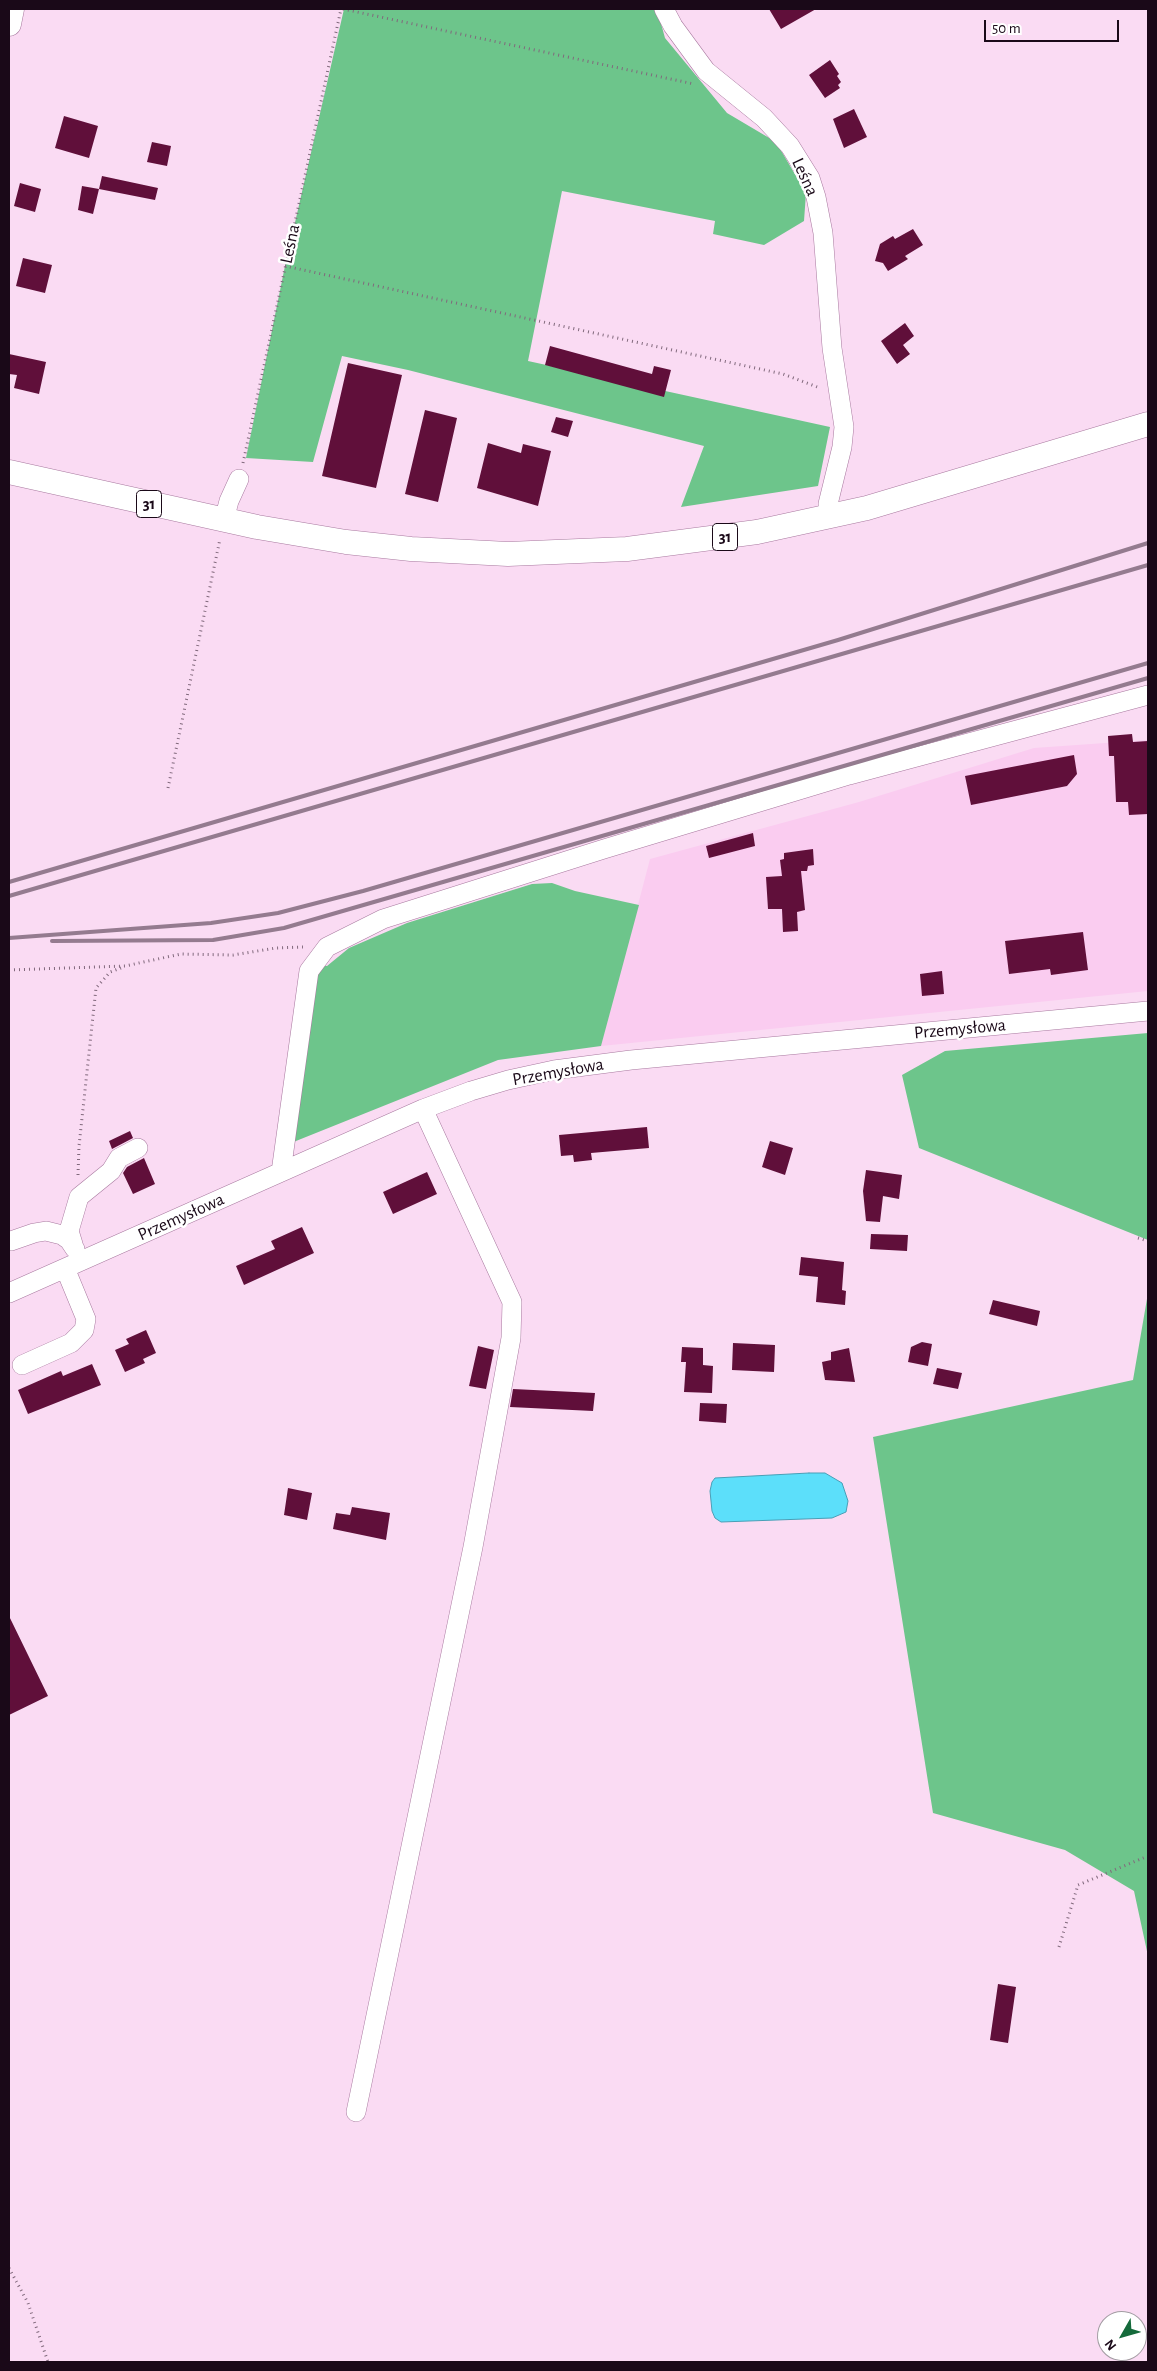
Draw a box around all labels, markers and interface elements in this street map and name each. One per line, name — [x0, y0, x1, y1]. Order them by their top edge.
scale bar — [987, 10, 1122, 42]
text: 50 m — [992, 21, 1021, 36]
street label: Leśna — [787, 154, 823, 200]
street label: Leśna — [275, 222, 305, 266]
road number: 31 — [136, 490, 162, 518]
road number: 31 — [712, 524, 738, 550]
street label: Przemysłowa — [913, 1014, 1007, 1044]
street label: Przemysłowa — [511, 1053, 605, 1091]
street label: Przemysłowa — [134, 1188, 228, 1246]
north arrow — [1097, 2311, 1147, 2361]
text: N — [1102, 2336, 1119, 2353]

